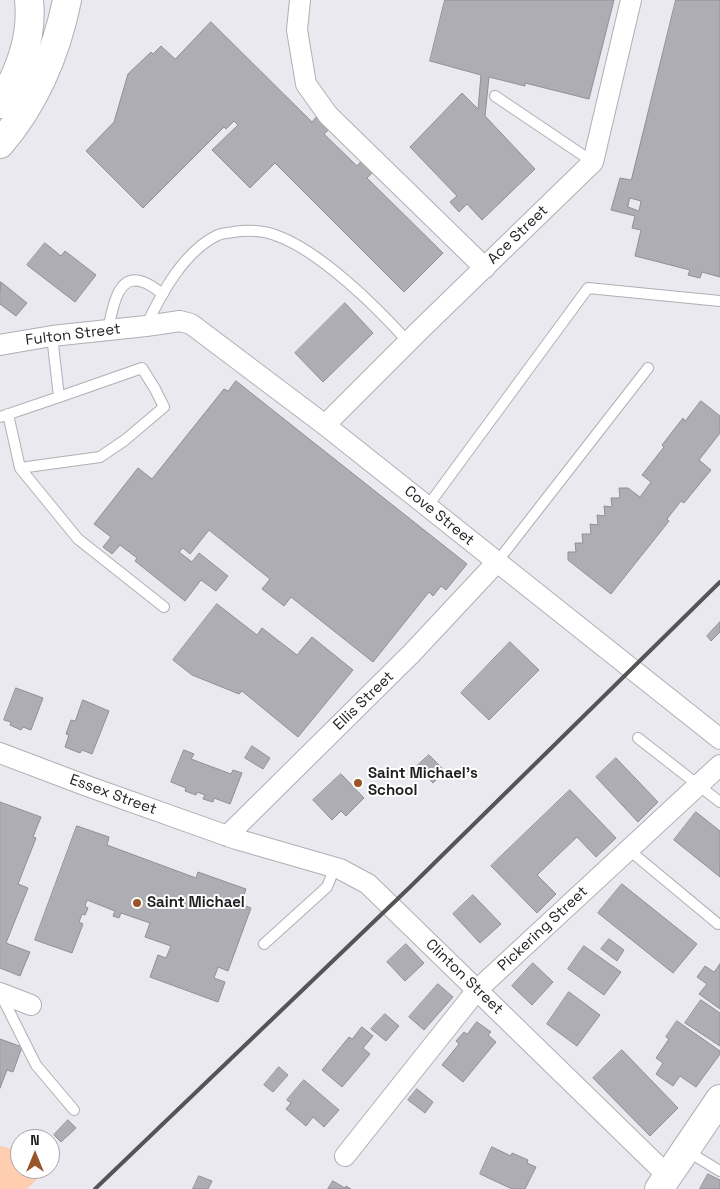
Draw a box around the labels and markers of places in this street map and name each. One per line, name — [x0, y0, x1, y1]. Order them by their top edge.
place label: Saint Michael's School — [368, 765, 478, 800]
marker: Saint Michael's School — [352, 777, 364, 789]
place label: Saint Michael — [147, 894, 245, 912]
marker: Saint Michael — [131, 897, 143, 909]

